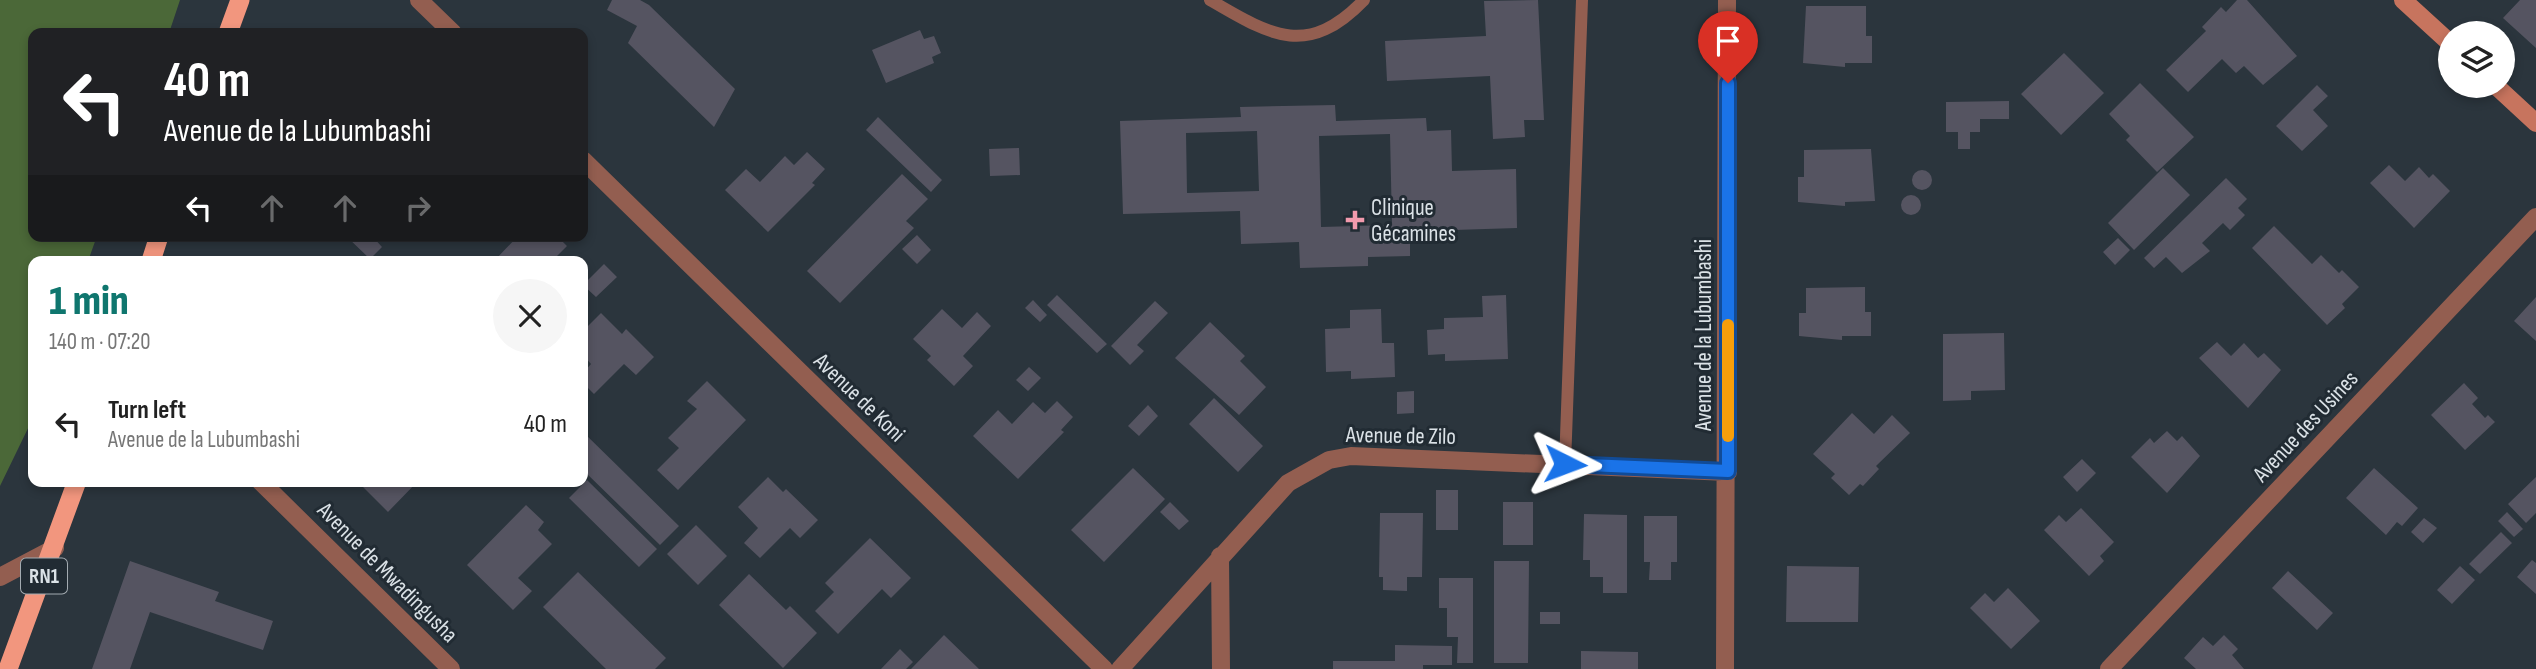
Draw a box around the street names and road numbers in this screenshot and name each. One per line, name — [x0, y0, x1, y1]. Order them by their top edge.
street label: Avenue de la Lubumbashi — [1690, 239, 1718, 432]
street label: Avenue de Koni — [807, 347, 911, 448]
street label: Avenue des Usines — [2246, 365, 2364, 489]
street label: Avenue de Zilo — [1345, 421, 1456, 451]
street label: Avenue de Mwadingusha — [311, 496, 463, 649]
road number: RN1 — [21, 558, 67, 594]

